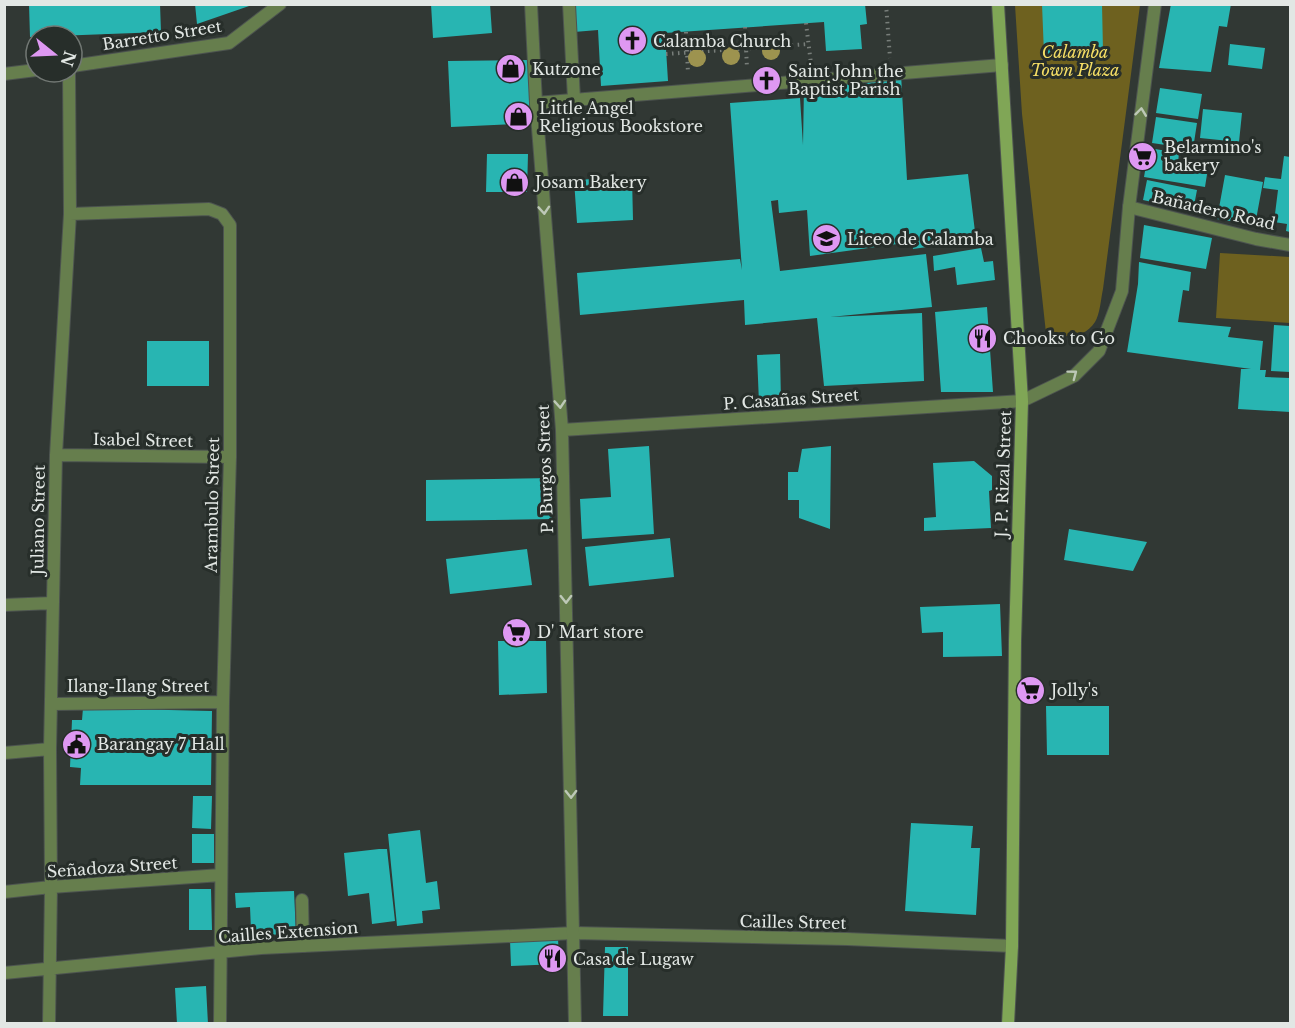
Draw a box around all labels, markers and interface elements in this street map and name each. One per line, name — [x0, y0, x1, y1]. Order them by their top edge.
street label: Barretto Street — [101, 16, 223, 54]
north arrow — [24, 24, 84, 84]
church icon: Calamba Church — [616, 25, 648, 57]
place label: Calamba Church — [653, 31, 791, 51]
park label: Calamba Town Plaza — [1031, 42, 1119, 80]
text: N — [56, 48, 80, 69]
shop icon: Kutzone — [495, 53, 527, 85]
place label: Kutzone — [532, 59, 601, 79]
place label: Saint John the Baptist Parish — [788, 61, 904, 99]
church icon: Saint John the Baptist Parish — [751, 64, 783, 96]
place label: Little Angel Religious Bookstore — [539, 98, 703, 136]
shop icon: Little Angel Religious Bookstore — [502, 101, 534, 133]
one-way arrow — [1135, 107, 1147, 116]
place label: Belarmino's bakery — [1163, 137, 1261, 175]
supermarket icon: Belarmino's bakery — [1127, 140, 1159, 172]
shop icon: Josam Bakery — [498, 166, 530, 198]
place label: Josam Bakery — [533, 172, 647, 192]
street label: Bañadero Road — [1150, 186, 1278, 234]
one-way arrow — [538, 205, 551, 214]
school or university icon: Liceo de Calamba — [810, 223, 842, 255]
place label: Liceo de Calamba — [847, 229, 994, 249]
restaurant icon: Chooks to Go — [966, 322, 998, 354]
place label: Chooks to Go — [1003, 328, 1115, 348]
one-way arrow — [1067, 370, 1078, 381]
street label: P. Casañas Street — [722, 384, 860, 414]
one-way arrow — [553, 399, 566, 408]
street label: P. Burgos Street — [533, 404, 557, 534]
street label: J. P. Rizal Street — [991, 410, 1015, 540]
street label: Isabel Street — [93, 429, 193, 451]
street label: Arambulo Street — [201, 437, 223, 574]
street label: Juliano Street — [27, 465, 49, 577]
one-way arrow — [560, 594, 572, 603]
supermarket icon: D' Mart store — [500, 616, 532, 648]
place label: D' Mart store — [537, 622, 644, 642]
supermarket icon: Jolly's — [1014, 674, 1046, 706]
street label: Ilang-Ilang Street — [67, 676, 209, 696]
place label: Jolly's — [1049, 680, 1098, 700]
public building icon: Barangay 7 Hall — [60, 728, 92, 760]
place label: Barangay 7 Hall — [97, 734, 225, 754]
one-way arrow — [565, 789, 577, 798]
street label: Señadoza Street — [46, 852, 178, 882]
street label: Cailles Street — [739, 911, 847, 933]
street label: Cailles Extension — [217, 917, 359, 947]
restaurant icon: Casa de Lugaw — [536, 943, 568, 975]
place label: Casa de Lugaw — [573, 949, 694, 969]

